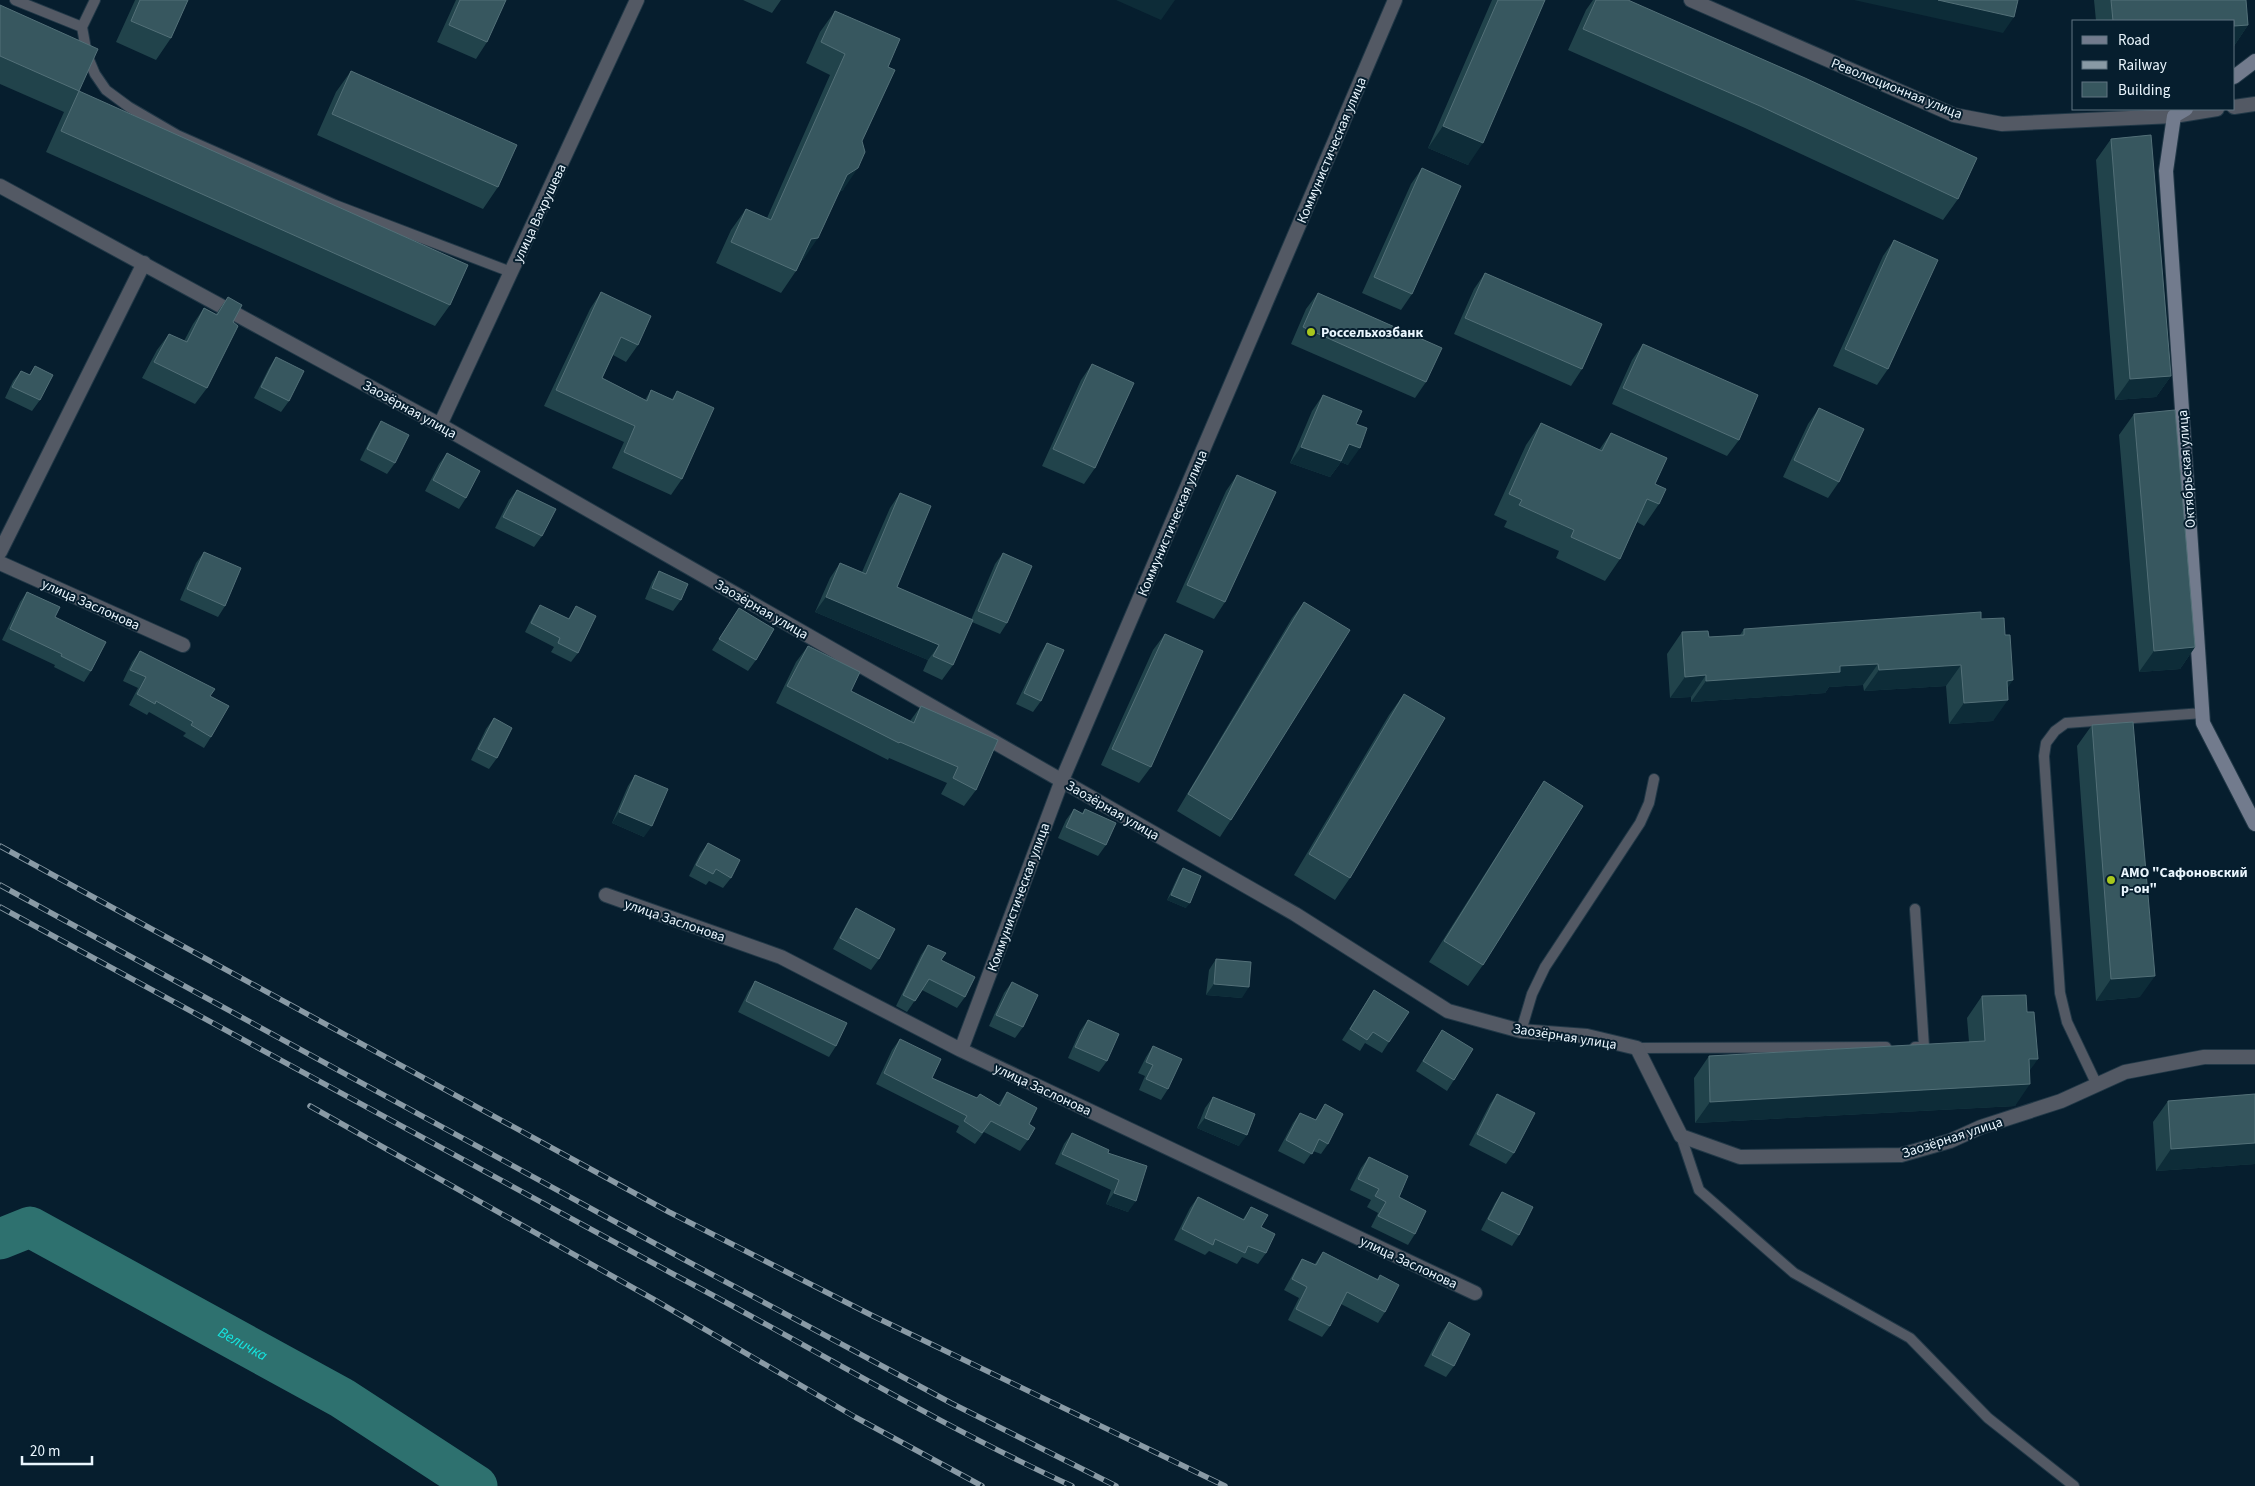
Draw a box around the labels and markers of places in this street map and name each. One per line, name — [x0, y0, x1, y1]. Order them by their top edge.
place label: Россельхозбанк — [1321, 323, 1423, 343]
marker: Россельхозбанк — [1305, 326, 1317, 338]
place label: АМО "Сафоновский р-он" — [2120, 863, 2248, 899]
marker: АМО "Сафоновский р-он" — [2105, 874, 2117, 886]

